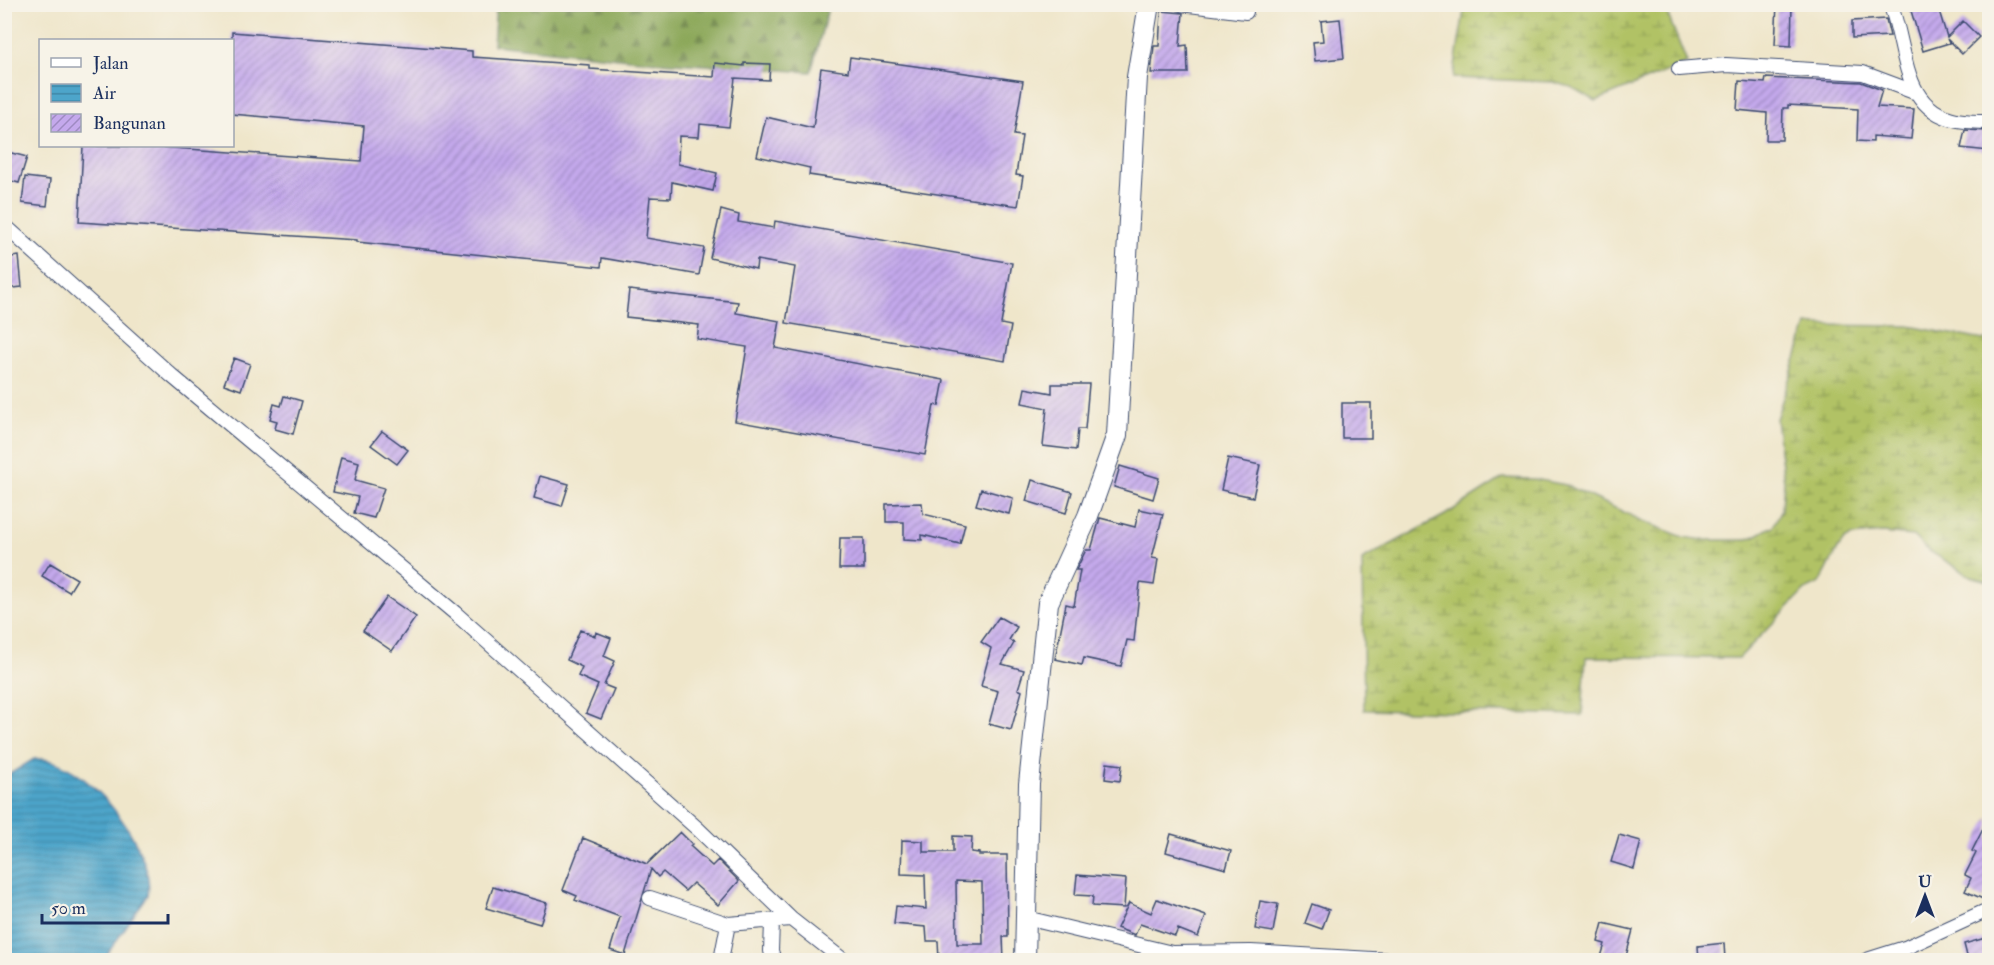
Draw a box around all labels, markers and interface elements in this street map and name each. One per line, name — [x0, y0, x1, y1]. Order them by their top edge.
legend — [39, 39, 234, 147]
text: Jalan — [92, 52, 129, 75]
text: Air — [92, 82, 116, 105]
text: Bangunan — [93, 112, 166, 135]
north arrow — [1895, 866, 1955, 926]
text: U — [1918, 872, 1932, 892]
scale bar — [42, 887, 168, 925]
text: 50 m — [51, 897, 86, 920]

